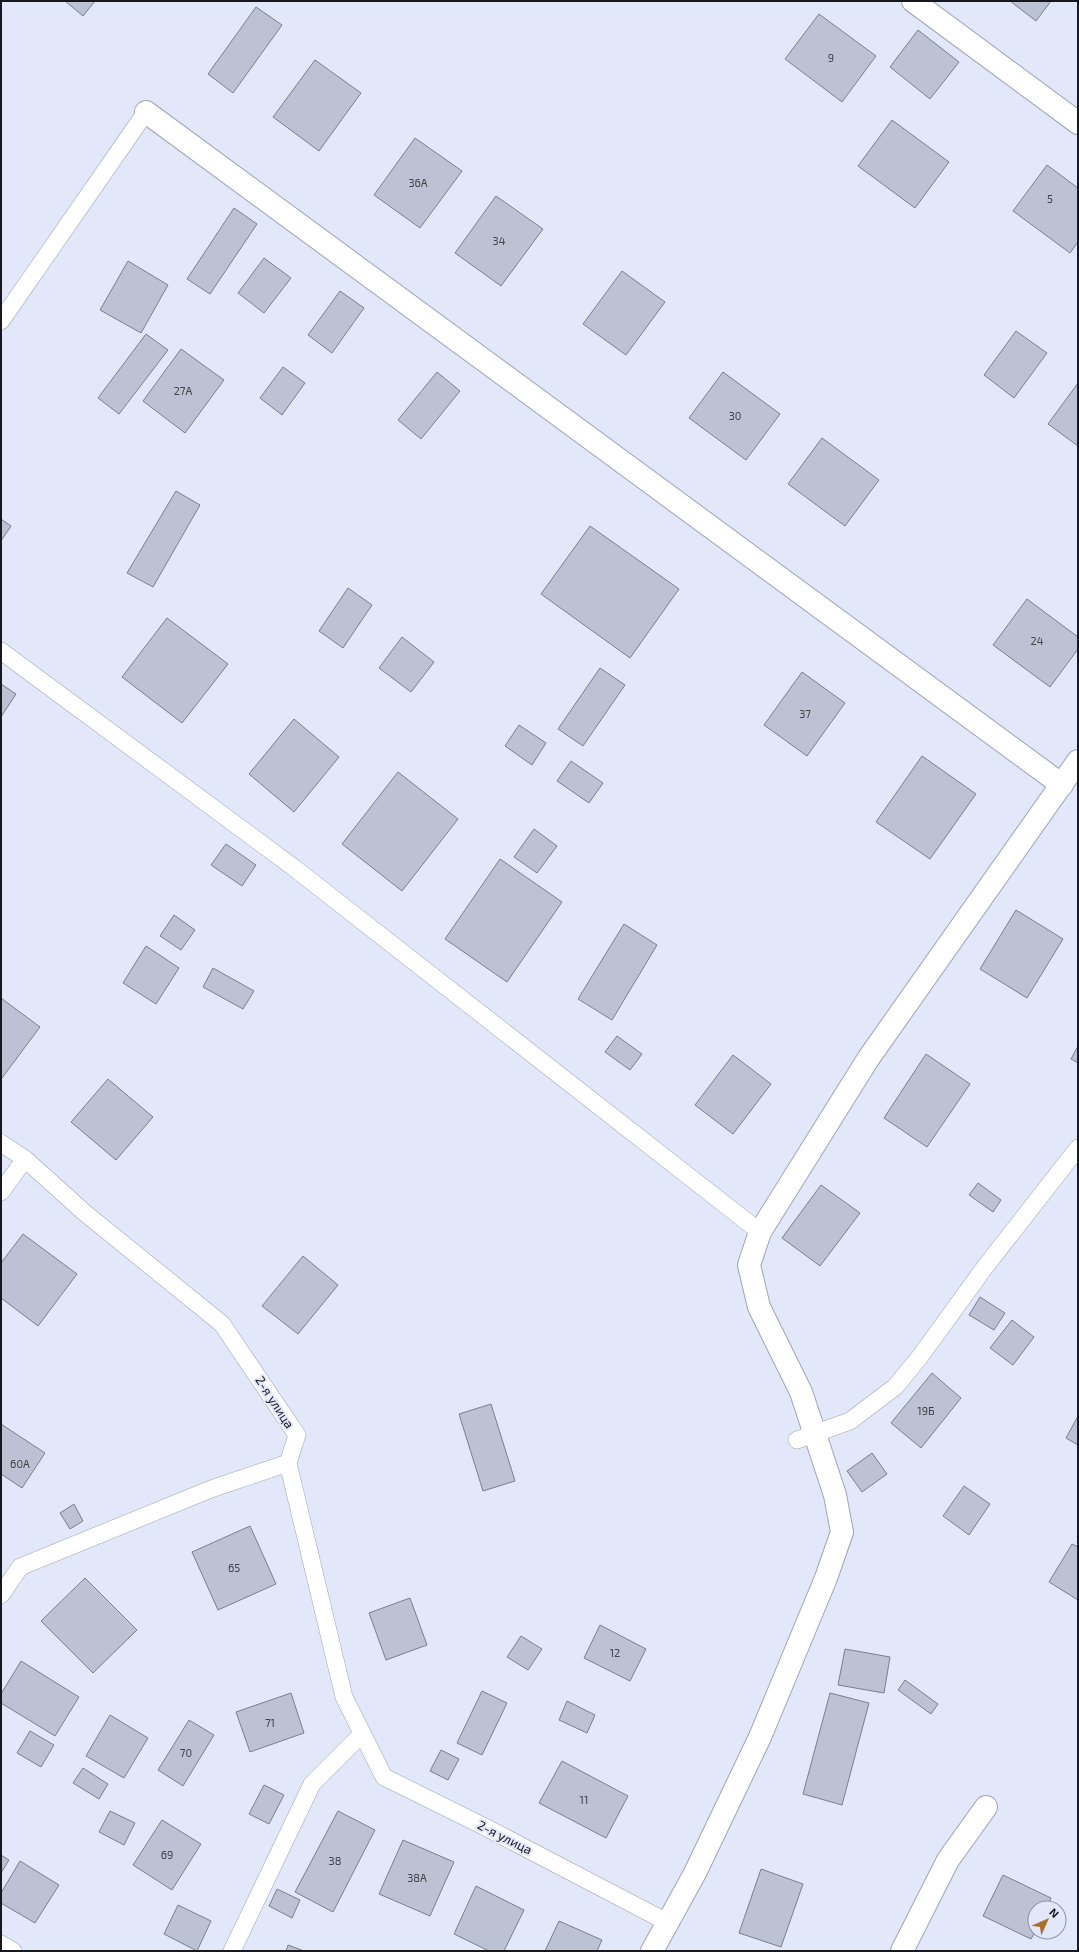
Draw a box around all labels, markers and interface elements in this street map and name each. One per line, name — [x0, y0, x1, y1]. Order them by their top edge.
house number: 9 — [828, 51, 834, 64]
house number: 36А — [408, 176, 428, 189]
house number: 5 — [1047, 192, 1053, 205]
house number: 34 — [493, 234, 506, 247]
house number: 27А — [174, 384, 192, 397]
house number: 30 — [729, 409, 741, 422]
house number: 24 — [1031, 634, 1044, 647]
house number: 37 — [799, 707, 811, 720]
street label: 2-я улица — [252, 1373, 298, 1431]
house number: 19Б — [917, 1404, 935, 1417]
house number: 60А — [10, 1457, 30, 1470]
house number: 65 — [228, 1561, 240, 1574]
house number: 12 — [610, 1646, 620, 1659]
house number: 71 — [265, 1716, 275, 1729]
house number: 70 — [180, 1746, 192, 1759]
house number: 11 — [580, 1793, 588, 1806]
street label: 2-я улица — [475, 1816, 535, 1858]
house number: 69 — [161, 1848, 173, 1861]
house number: 38 — [329, 1854, 341, 1867]
house number: 38А — [407, 1871, 427, 1884]
north arrow — [1027, 1900, 1067, 1940]
text: N — [1047, 1905, 1062, 1920]

